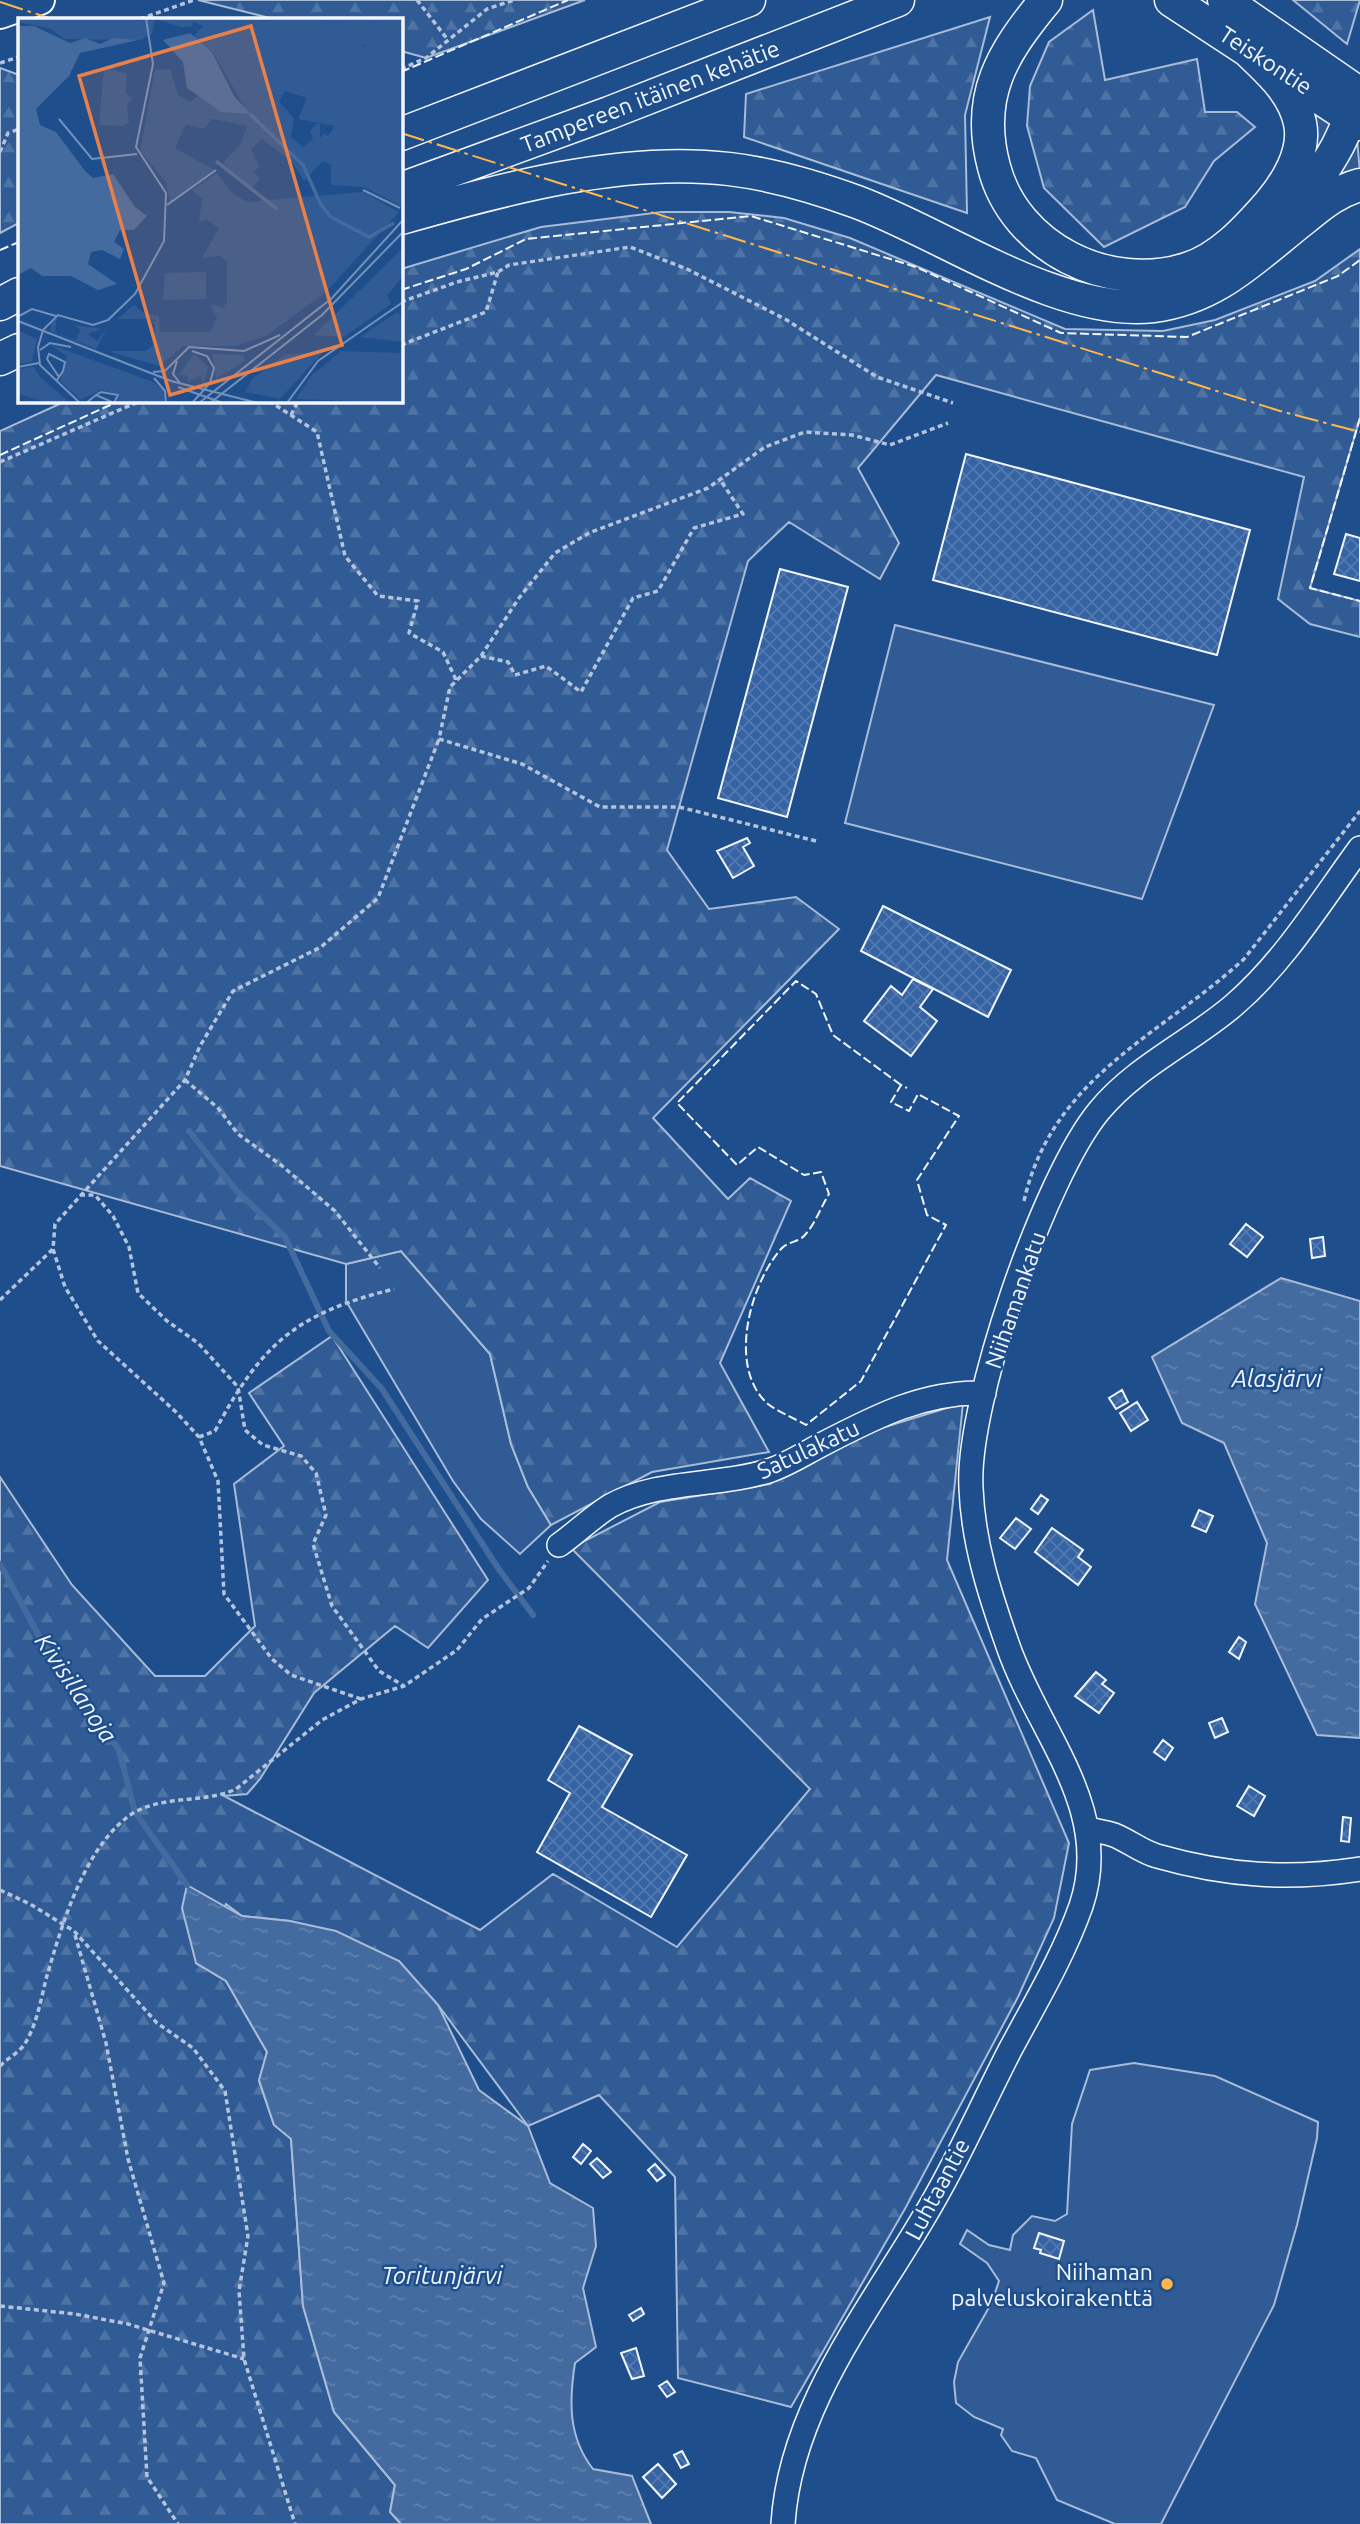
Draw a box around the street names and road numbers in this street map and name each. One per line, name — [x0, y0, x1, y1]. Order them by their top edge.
street label: Teiskontie — [1215, 21, 1317, 99]
street label: Tampereen itäinen kehätie — [517, 35, 783, 157]
street label: Niihamankatu — [980, 1228, 1050, 1372]
street label: Satulakatu — [753, 1415, 863, 1483]
street label: Luhtaantie — [900, 2134, 974, 2244]

